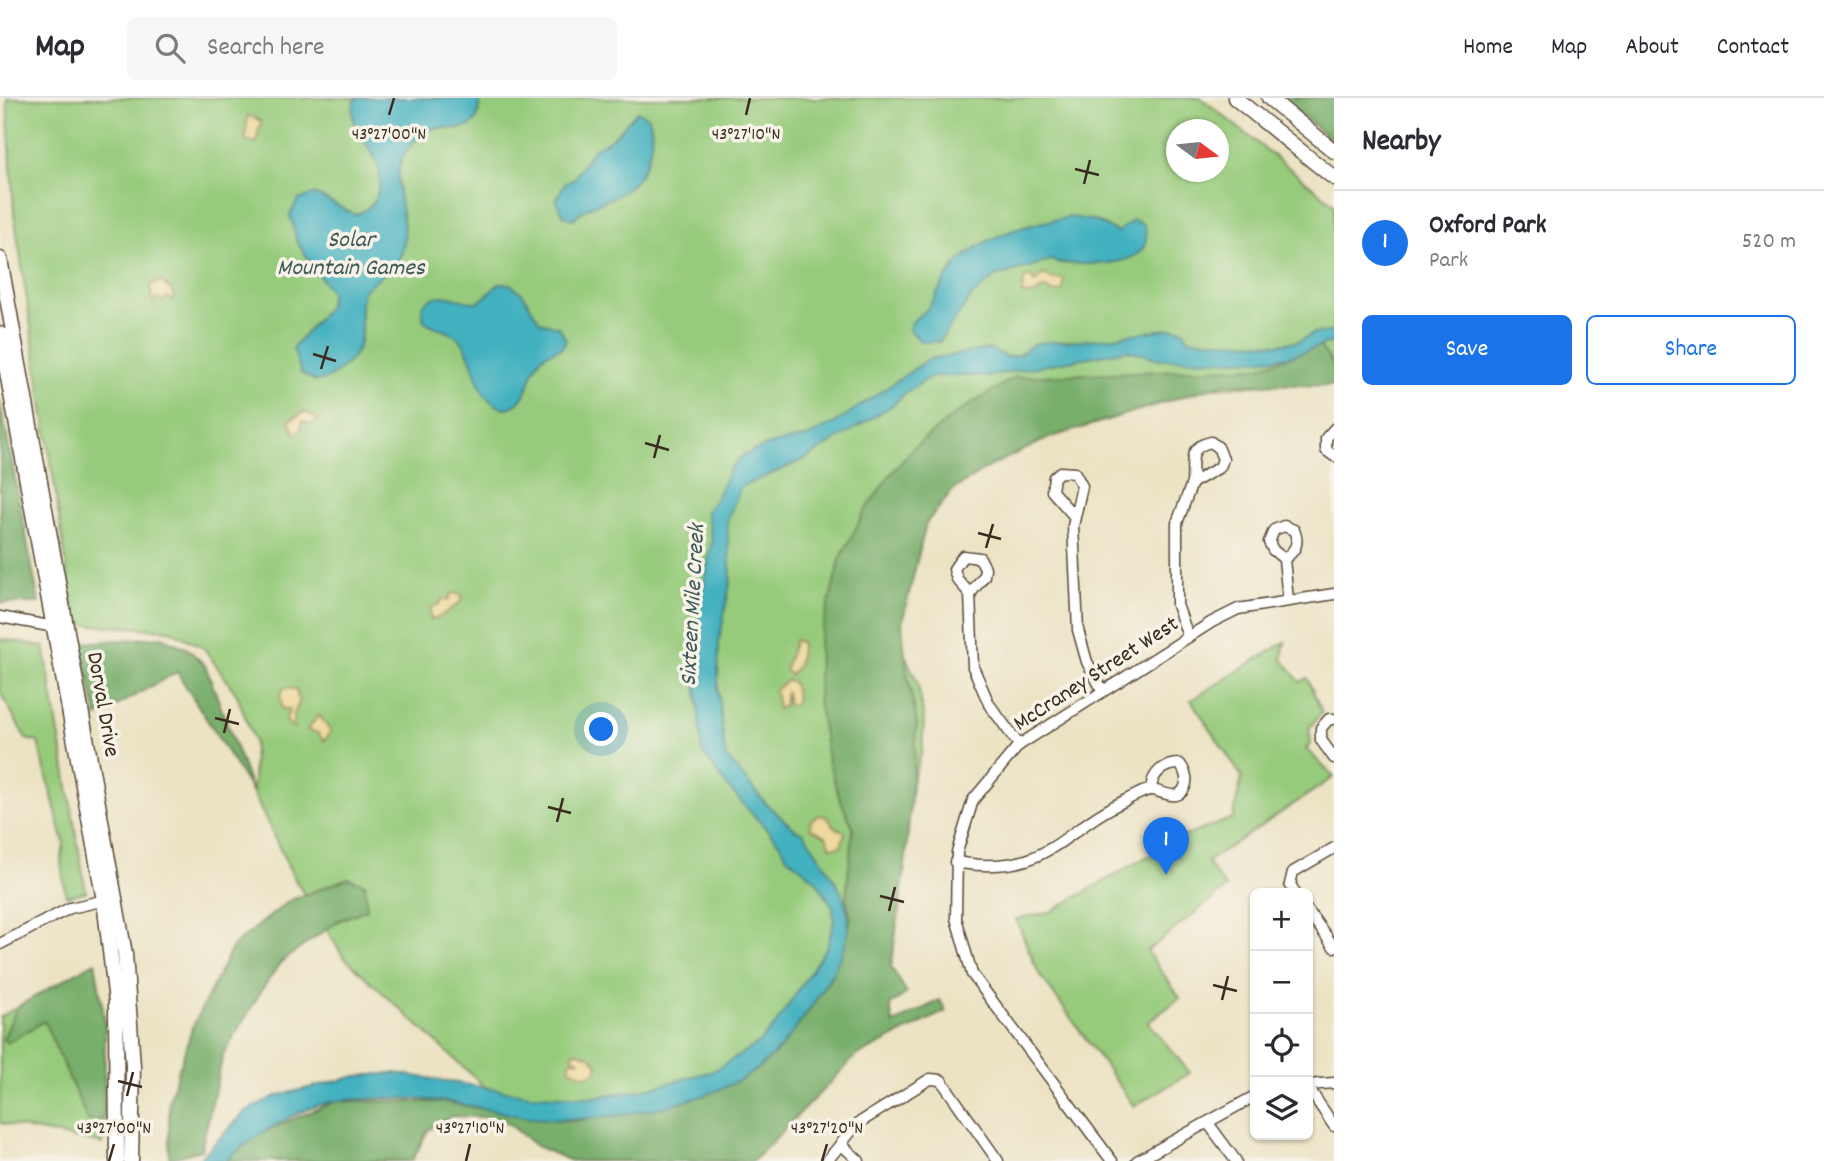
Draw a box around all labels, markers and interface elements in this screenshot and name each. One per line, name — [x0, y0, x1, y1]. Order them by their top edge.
search box — [127, 17, 617, 80]
text: Map — [35, 25, 85, 72]
icon: search — [151, 29, 189, 67]
text: Search here — [207, 30, 325, 67]
text: Home — [1463, 31, 1513, 65]
text: Map — [1551, 31, 1587, 65]
text: About — [1625, 31, 1679, 65]
text: Contact — [1717, 31, 1789, 65]
north arrow — [1166, 119, 1229, 182]
text: Nearby — [1362, 122, 1440, 165]
text: 43°27'00"N — [352, 123, 426, 148]
text: 43°27'10"N — [712, 123, 780, 148]
text: Oxford Park — [1429, 208, 1546, 245]
water label: Solar Mountain Games — [277, 224, 426, 286]
text: 1 — [1382, 226, 1388, 259]
text: 520 m — [1742, 226, 1796, 259]
text: Park — [1429, 245, 1468, 278]
button: Save — [1362, 315, 1572, 385]
button: Share — [1586, 315, 1796, 385]
water label: Sixteen Mile Creek — [673, 521, 715, 687]
street label: McCraney Street West — [1008, 609, 1186, 741]
street label: Dorval Drive — [76, 650, 127, 760]
your location — [584, 712, 618, 746]
pin: 1 — [1143, 817, 1189, 875]
map controls — [1250, 888, 1313, 1140]
button: + — [1250, 888, 1313, 951]
button: − — [1250, 951, 1313, 1014]
button: locate — [1250, 1014, 1313, 1077]
button: layers — [1250, 1077, 1313, 1140]
text: 43°27'00"N — [77, 1117, 151, 1142]
text: 43°27'10"N — [436, 1117, 504, 1142]
text: 43°27'20"N — [791, 1117, 863, 1142]

